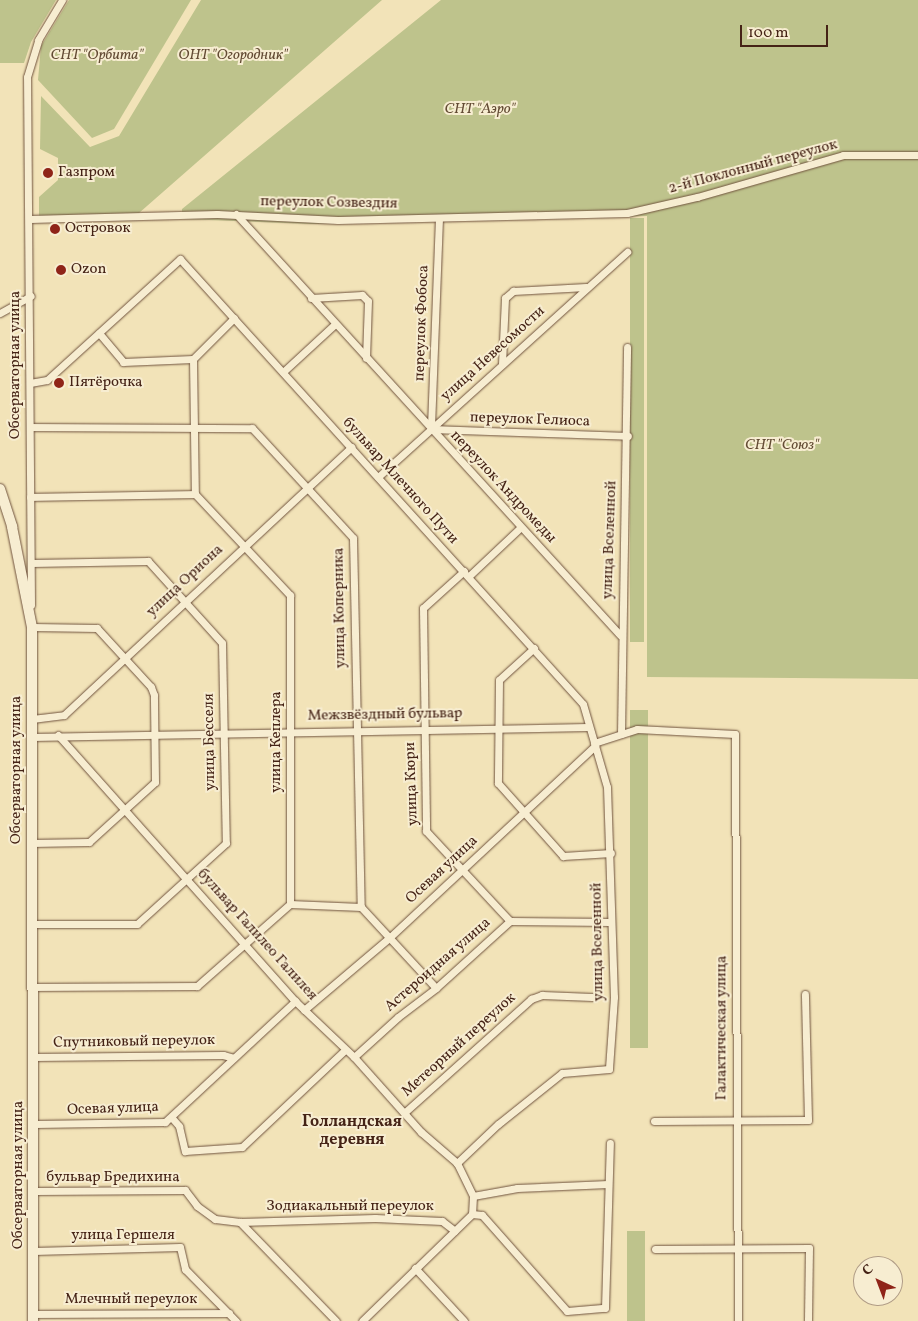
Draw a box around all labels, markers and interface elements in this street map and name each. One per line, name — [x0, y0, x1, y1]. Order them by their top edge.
scale bar — [743, 15, 830, 47]
text: 100 m — [748, 23, 788, 44]
park label: СНТ "Орбита" — [51, 47, 143, 65]
park label: ОНТ "Огородник" — [178, 47, 288, 65]
park label: СНТ "Аэро" — [444, 101, 516, 119]
street label: 2-й Поклонный переулок — [667, 136, 839, 198]
place label: Газпром — [58, 164, 115, 182]
marker: Газпром — [42, 167, 54, 179]
street label: переулок Созвездия — [260, 193, 398, 213]
place label: Островок — [65, 220, 130, 238]
marker: Островок — [49, 223, 61, 235]
place label: Ozon — [71, 261, 106, 279]
marker: Ozon — [55, 264, 67, 276]
street label: переулок Фобоса — [411, 265, 433, 381]
street label: Обсерваторная улица — [7, 291, 25, 439]
street label: улица Невесомости — [437, 302, 549, 406]
place label: Пятёрочка — [69, 374, 143, 392]
marker: Пятёрочка — [53, 377, 65, 389]
street label: переулок Гелиоса — [470, 409, 590, 431]
street label: бульвар Млечного Пути — [338, 414, 462, 548]
street label: переулок Андромеды — [446, 427, 560, 547]
park label: СНТ "Союз" — [745, 437, 819, 455]
street label: улица Вселенной — [599, 480, 621, 600]
street label: улица Ориона — [143, 541, 227, 621]
street label: улица Коперника — [330, 548, 350, 668]
street label: улица Кеплера — [268, 691, 286, 793]
street label: улица Бесселя — [200, 693, 220, 791]
street label: Обсерваторная улица — [8, 696, 26, 844]
street label: Межзвёздный бульвар — [307, 705, 463, 725]
street label: улица Кюри — [402, 742, 422, 826]
street label: Осевая улица — [402, 832, 482, 908]
street label: бульвар Галилео Галилея — [193, 865, 321, 1005]
street label: улица Вселенной — [588, 883, 608, 1001]
street label: Астероидная улица — [381, 914, 495, 1016]
street label: Галактическая улица — [713, 955, 731, 1101]
street label: Метеорный переулок — [398, 989, 520, 1101]
street label: Спутниковый переулок — [53, 1032, 215, 1052]
street label: Осевая улица — [66, 1098, 160, 1120]
street label: Обсерваторная улица — [10, 1101, 28, 1249]
district label: Голландская деревня — [302, 1112, 402, 1150]
street label: бульвар Бредихина — [46, 1169, 180, 1187]
street label: Зодиакальный переулок — [266, 1198, 434, 1216]
street label: улица Гершеля — [71, 1227, 175, 1245]
north arrow — [853, 1256, 903, 1306]
text: С — [858, 1260, 878, 1280]
street label: Млечный переулок — [65, 1291, 197, 1309]

